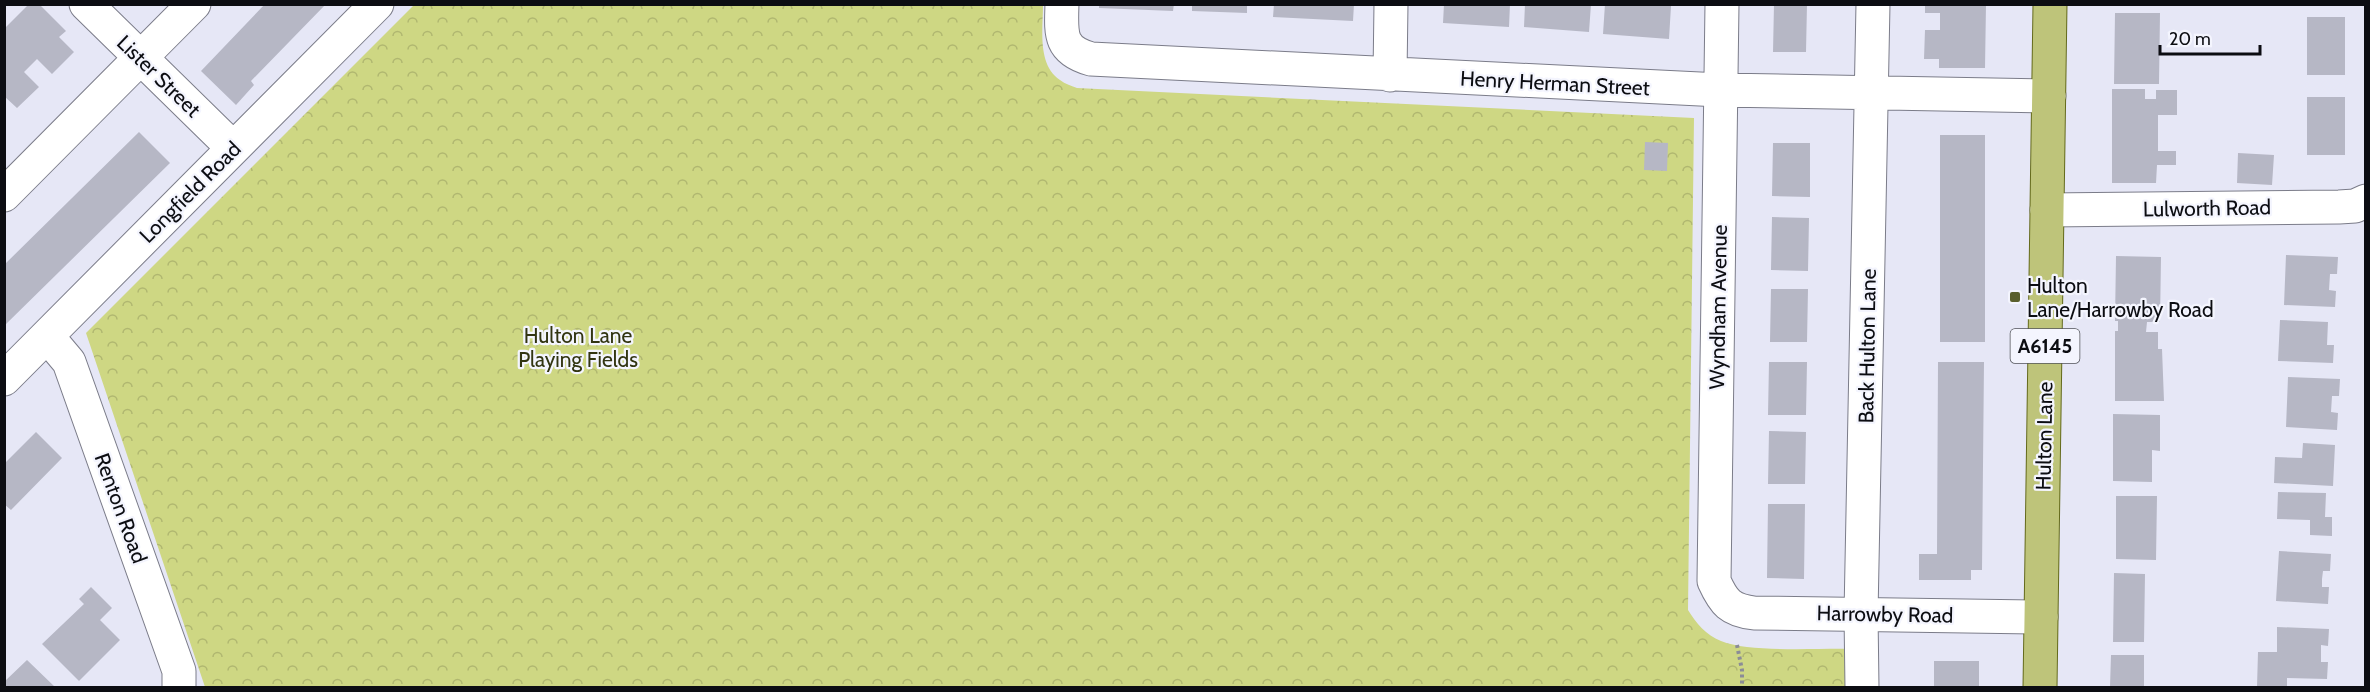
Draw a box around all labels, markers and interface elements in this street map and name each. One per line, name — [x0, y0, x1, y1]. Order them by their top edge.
scale bar — [2160, 18, 2260, 56]
text: 20 m — [2169, 28, 2211, 50]
street label: Lister Street — [112, 30, 206, 122]
street label: Henry Herman Street — [1460, 66, 1650, 100]
street label: Longfield Road — [134, 136, 246, 248]
street label: Lulworth Road — [2143, 194, 2271, 222]
street label: Wyndham Avenue — [1704, 224, 1732, 390]
street label: Back Hulton Lane — [1853, 268, 1881, 424]
place label: Hulton Lane/Harrowby Road — [2027, 273, 2214, 322]
marker: Hulton Lane/Harrowby Road — [2008, 290, 2022, 304]
park label: Hulton Lane Playing Fields — [518, 323, 638, 372]
road number: A6145 — [2010, 329, 2080, 363]
street label: Hulton Lane — [2031, 381, 2057, 490]
street label: Renton Road — [90, 450, 152, 566]
street label: Harrowby Road — [1816, 600, 1954, 628]

